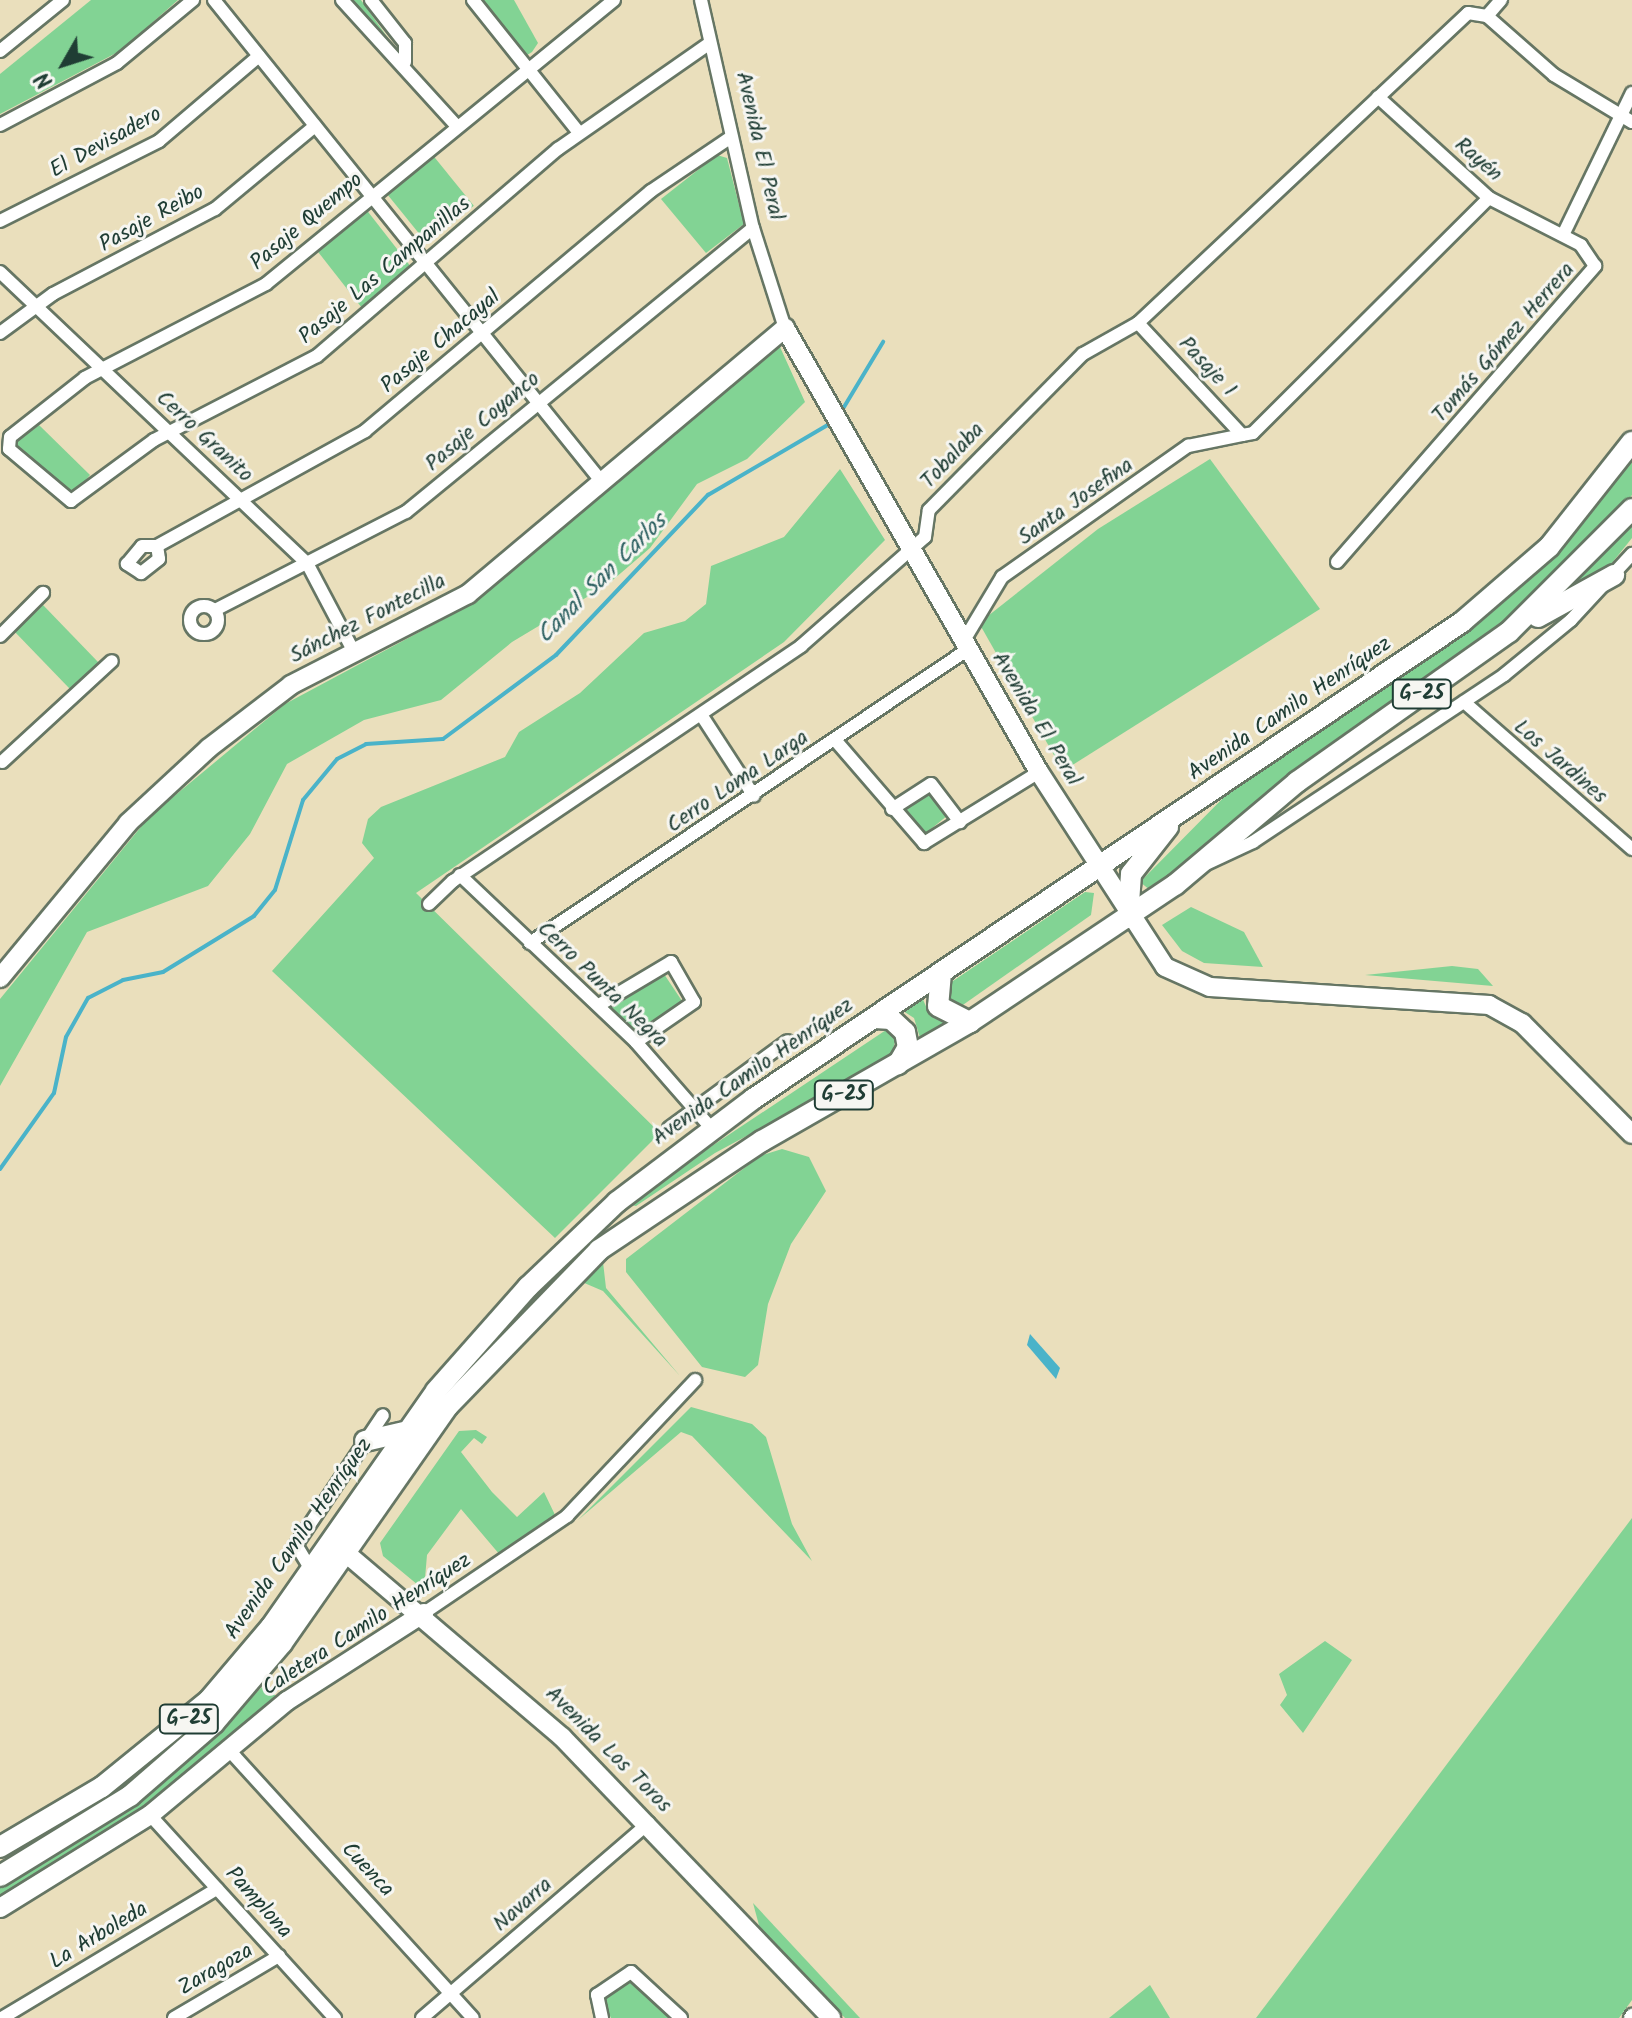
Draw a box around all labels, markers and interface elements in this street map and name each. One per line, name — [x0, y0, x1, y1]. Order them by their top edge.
north arrow — [24, 24, 104, 104]
text: N — [27, 63, 63, 96]
street label: Avenida El Peral — [729, 69, 789, 223]
street label: El Devisadero — [46, 102, 166, 184]
street label: Rayén — [1449, 132, 1507, 188]
street label: Pasaje Quempo — [245, 167, 369, 277]
street label: Pasaje Reibo — [95, 179, 209, 259]
street label: Pasaje Las Campanillas — [294, 191, 476, 351]
street label: Tomás Gómez Herrera — [1427, 257, 1581, 429]
street label: Pasaje Chacayal — [376, 284, 506, 400]
street label: Pasaje 1 — [1172, 331, 1242, 403]
street label: Pasaje Coyanco — [420, 366, 546, 478]
street label: Cerro Granito — [150, 385, 258, 489]
street label: Tobalaba — [916, 417, 990, 495]
street label: Santa Josefina — [1013, 453, 1139, 551]
water label: Canal San Carlos — [531, 508, 673, 650]
street label: Sánchez Fontecilla — [286, 568, 450, 670]
street label: Avenida Camilo Henríquez — [1183, 631, 1397, 787]
street label: Avenida El Peral — [986, 647, 1086, 791]
road number: G-25 — [1390, 678, 1454, 710]
street label: Los Jardines — [1508, 714, 1612, 810]
street label: Cerro Loma Larga — [662, 725, 814, 839]
street label: Cerro Punta Negra — [531, 916, 673, 1054]
street label: Avenida Camilo Henríquez — [647, 992, 859, 1152]
road number: G-25 — [812, 1079, 876, 1111]
street label: Avenida Camilo Henríquez — [219, 1433, 379, 1645]
street label: Caletera Camilo Henríquez — [258, 1548, 476, 1702]
street label: Avenida Los Toros — [539, 1681, 677, 1819]
road number: G-25 — [157, 1703, 221, 1735]
street label: Cuenca — [335, 1837, 399, 1903]
street label: Pamplona — [219, 1862, 297, 1944]
street label: Navarra — [488, 1872, 558, 1938]
street label: La Arboleda — [45, 1896, 153, 1976]
street label: Zaragoza — [174, 1938, 258, 2002]

